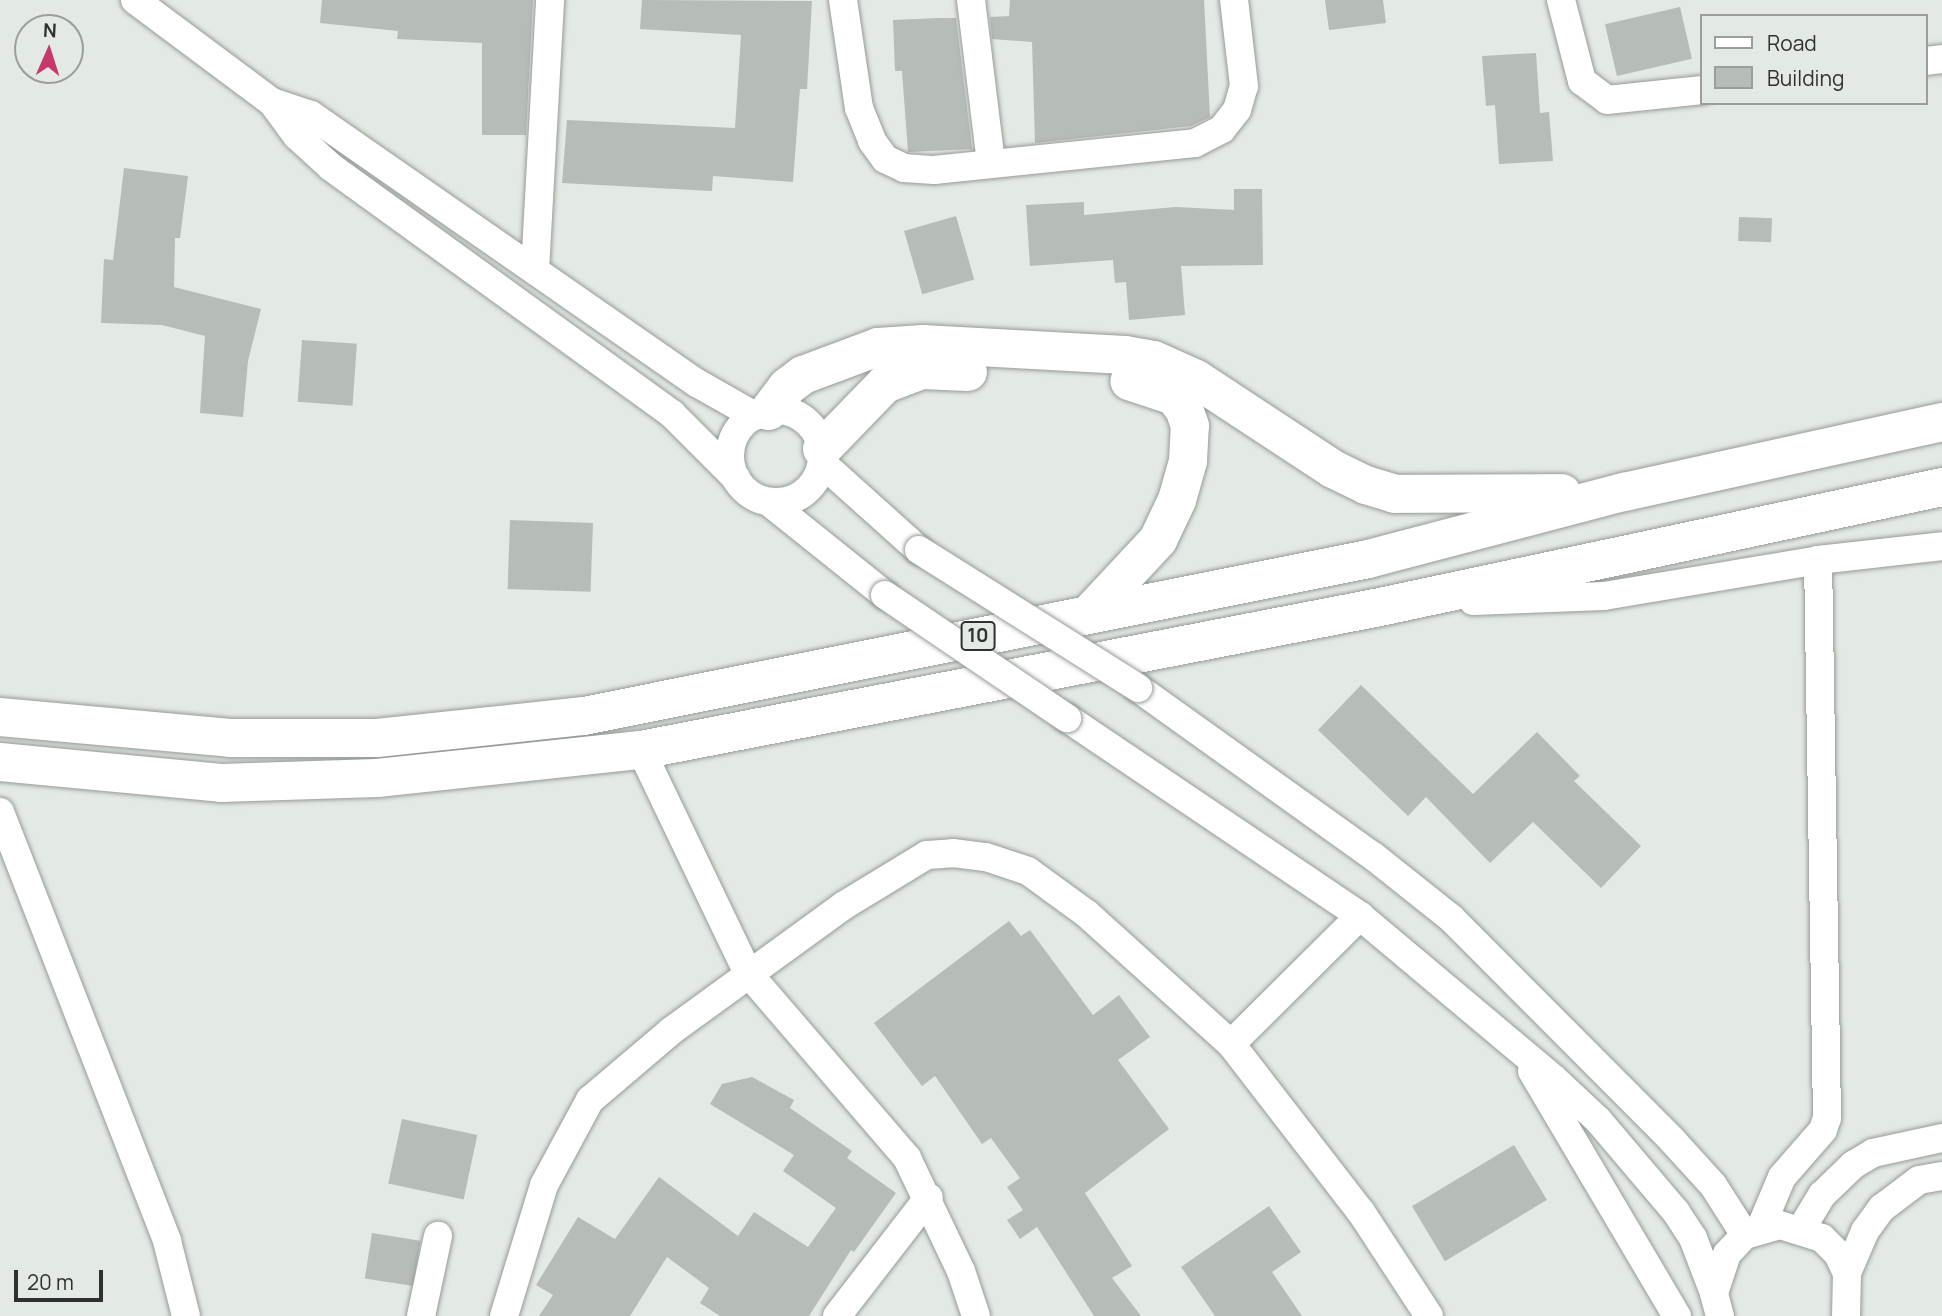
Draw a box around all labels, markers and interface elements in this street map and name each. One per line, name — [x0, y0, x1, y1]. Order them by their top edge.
north arrow — [14, 14, 84, 84]
legend — [1700, 14, 1928, 105]
text: N — [42, 17, 57, 43]
text: Road — [1767, 29, 1817, 57]
text: Building — [1767, 64, 1844, 92]
road number: 10 — [960, 621, 996, 652]
scale bar — [18, 1256, 107, 1300]
text: 20 m — [27, 1268, 74, 1296]

